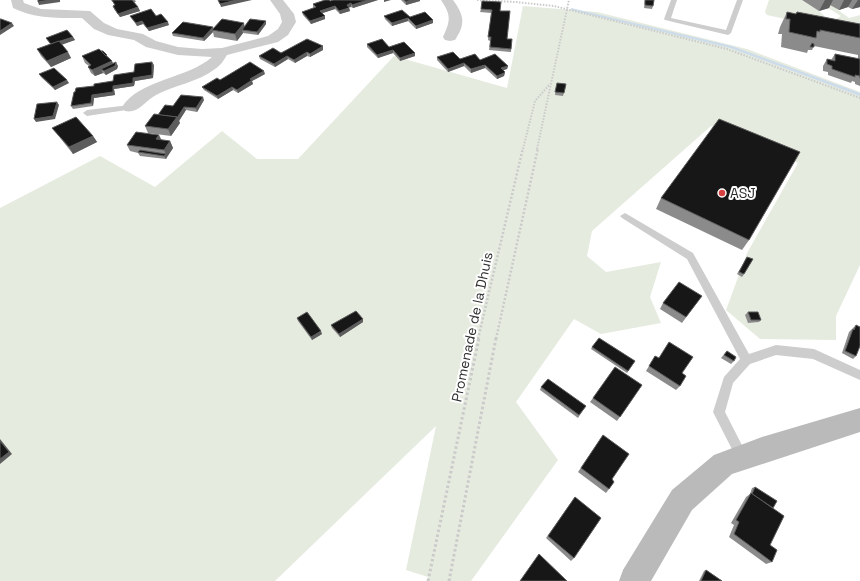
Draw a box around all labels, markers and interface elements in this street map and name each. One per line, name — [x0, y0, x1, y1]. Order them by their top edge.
place label: ASJ — [730, 184, 756, 202]
marker: ASJ — [717, 188, 727, 198]
street label: Promenade de la Dhuis — [447, 250, 497, 404]

